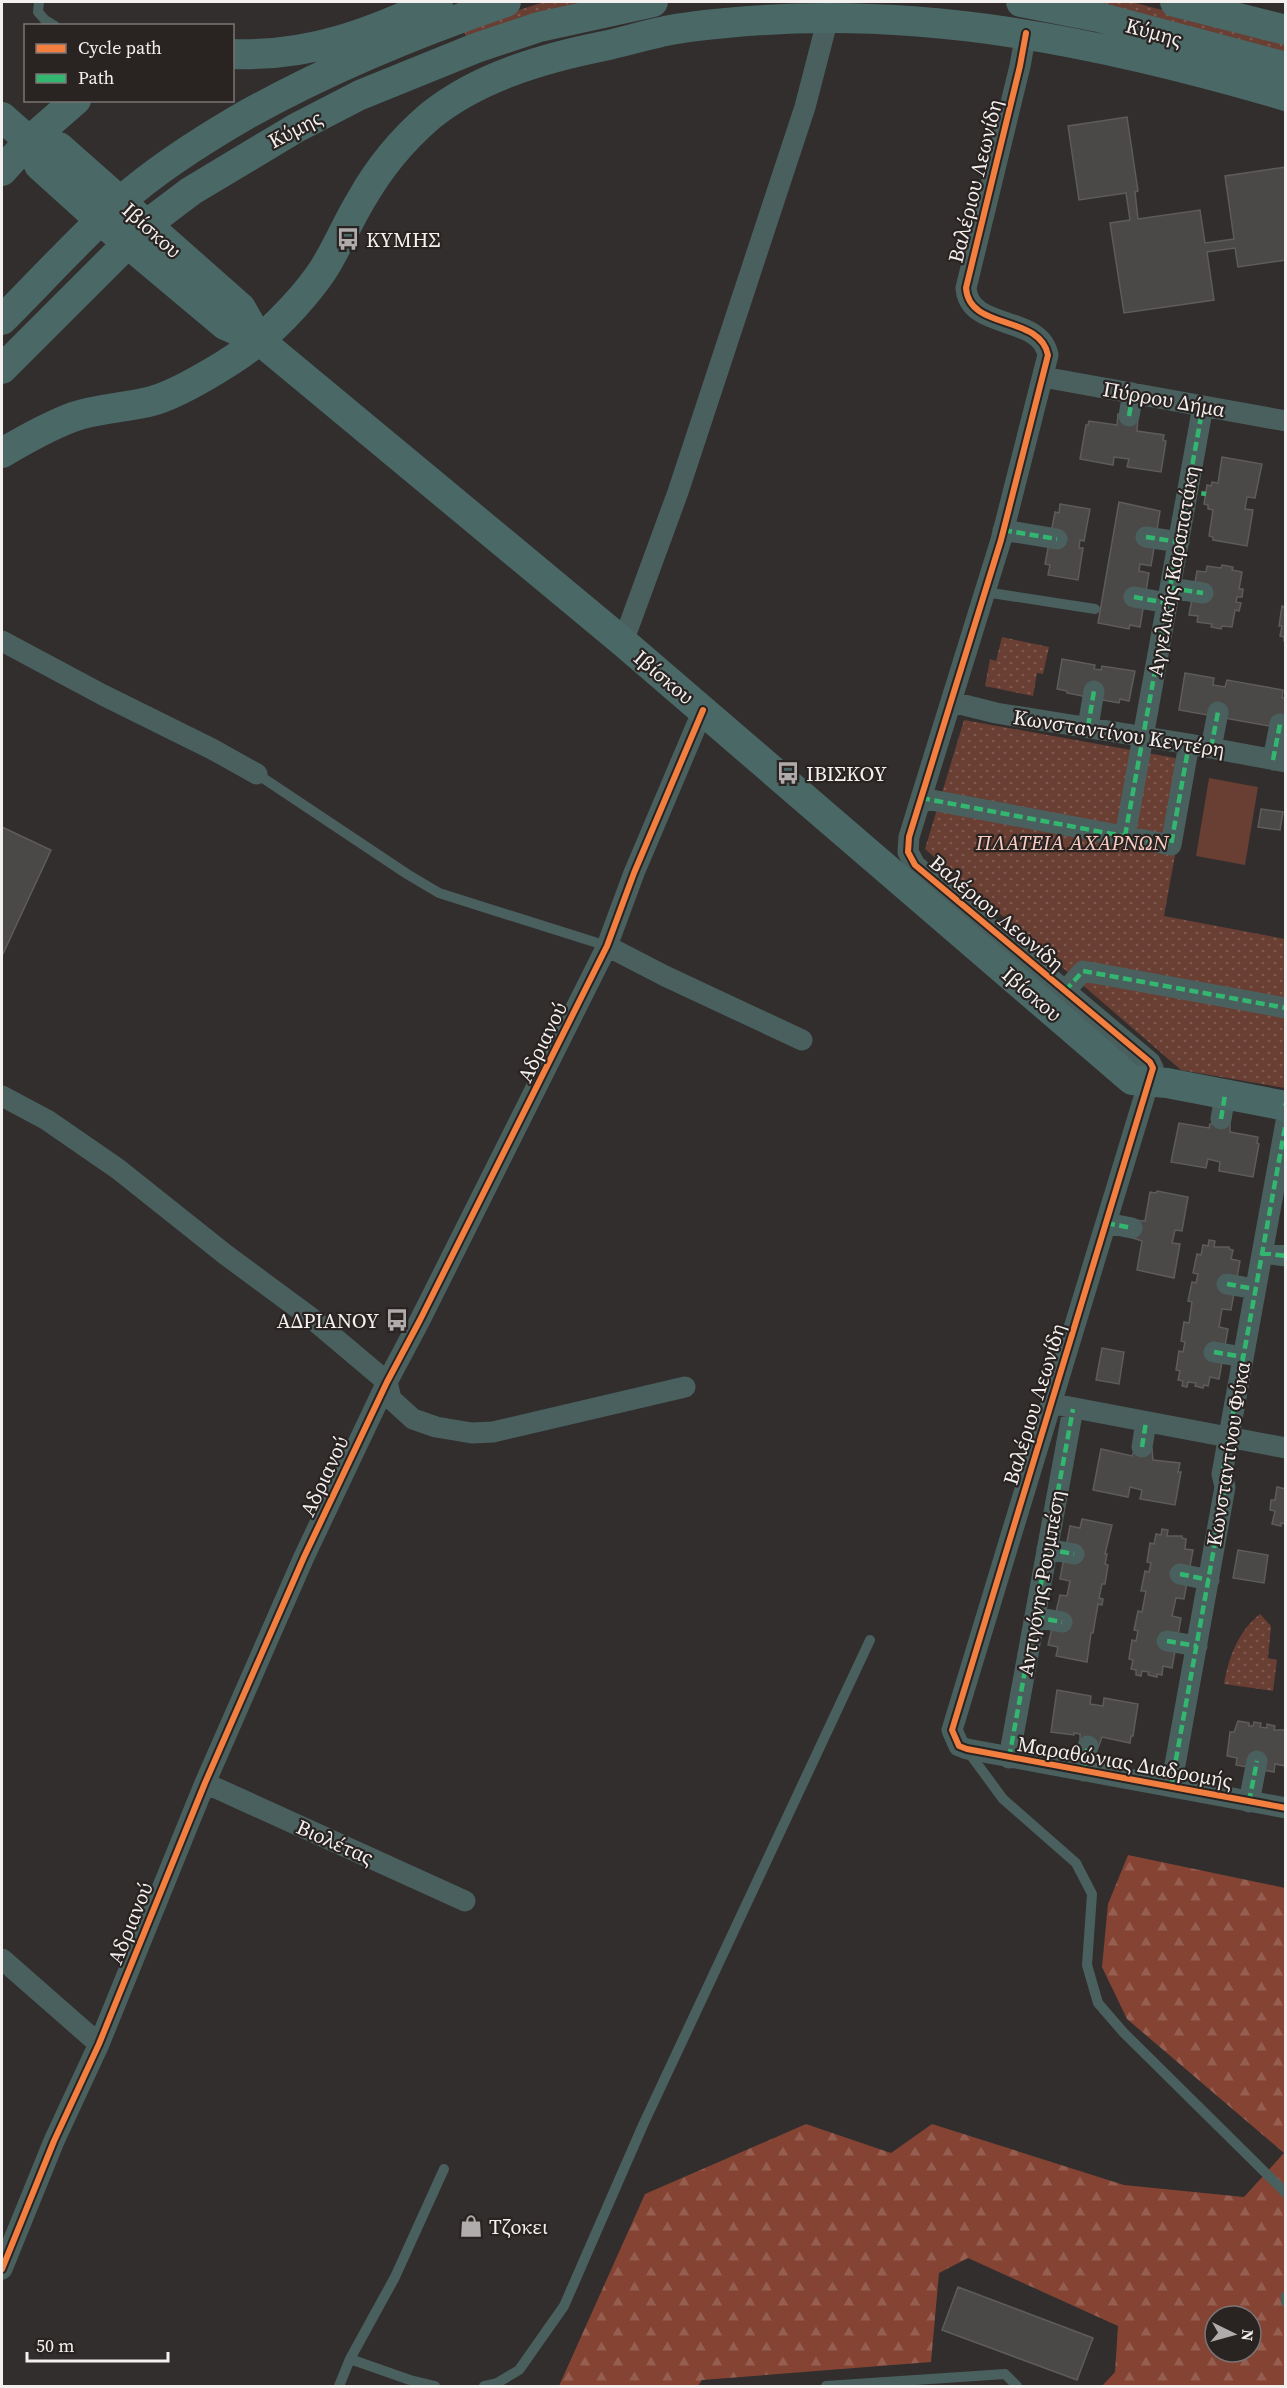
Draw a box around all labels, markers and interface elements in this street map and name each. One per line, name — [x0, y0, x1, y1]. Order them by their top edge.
street label: Κύμης — [1123, 11, 1185, 53]
legend — [24, 24, 234, 102]
text: Cycle path — [78, 35, 162, 60]
text: Path — [78, 65, 115, 90]
street label: Βαλέριου Λεωνίδη — [941, 96, 1009, 266]
street label: Κύμης — [263, 103, 327, 155]
street label: Ιβίσκου — [116, 196, 188, 264]
place label: ΚΥΜΗΣ — [366, 225, 441, 254]
bus stop icon: ΚΥΜΗΣ — [335, 226, 361, 252]
street label: Πύρρου Δήμα — [1101, 374, 1228, 424]
street label: Αγγελικής Καραπατάκη — [1140, 463, 1206, 679]
street label: Ιβίσκου — [628, 643, 700, 711]
street label: Κωνσταντίνου Κεντέρη — [1011, 702, 1227, 764]
place label: ΙΒΙΣΚΟΥ — [806, 759, 887, 788]
bus stop icon: ΙΒΙΣΚΟΥ — [775, 760, 801, 786]
park label: ΠΛΑΤΕΙΑ ΑΧΑΡΝΩΝ — [975, 828, 1170, 857]
street label: Βαλέριου Λεωνίδη — [924, 848, 1070, 978]
street label: Ιβίσκου — [996, 960, 1068, 1028]
street label: Αδριανού — [510, 997, 574, 1087]
place label: ΑΔΡΙΑΝΟΥ — [277, 1306, 380, 1335]
bus stop icon: ΑΔΡΙΑΝΟΥ — [384, 1307, 410, 1333]
street label: Βαλέριου Λεωνίδη — [996, 1320, 1072, 1488]
street label: Κωνσταντίνου Φύκα — [1199, 1359, 1257, 1548]
street label: Αδριανού — [293, 1431, 355, 1521]
street label: Αντιγόνης Ρουμπέση — [1010, 1488, 1072, 1678]
street label: Μαραθώνιας Διαδρομής — [1015, 1729, 1235, 1795]
street label: Βιολέτας — [292, 1812, 378, 1872]
street label: Αδριανού — [100, 1878, 160, 1968]
place label: Τζοκει — [489, 2212, 548, 2241]
shop icon: Τζοκει — [458, 2213, 484, 2239]
north arrow — [1203, 2304, 1263, 2364]
scale bar — [27, 2325, 168, 2363]
text: N — [1236, 2329, 1259, 2342]
text: 50 m — [36, 2333, 74, 2358]

